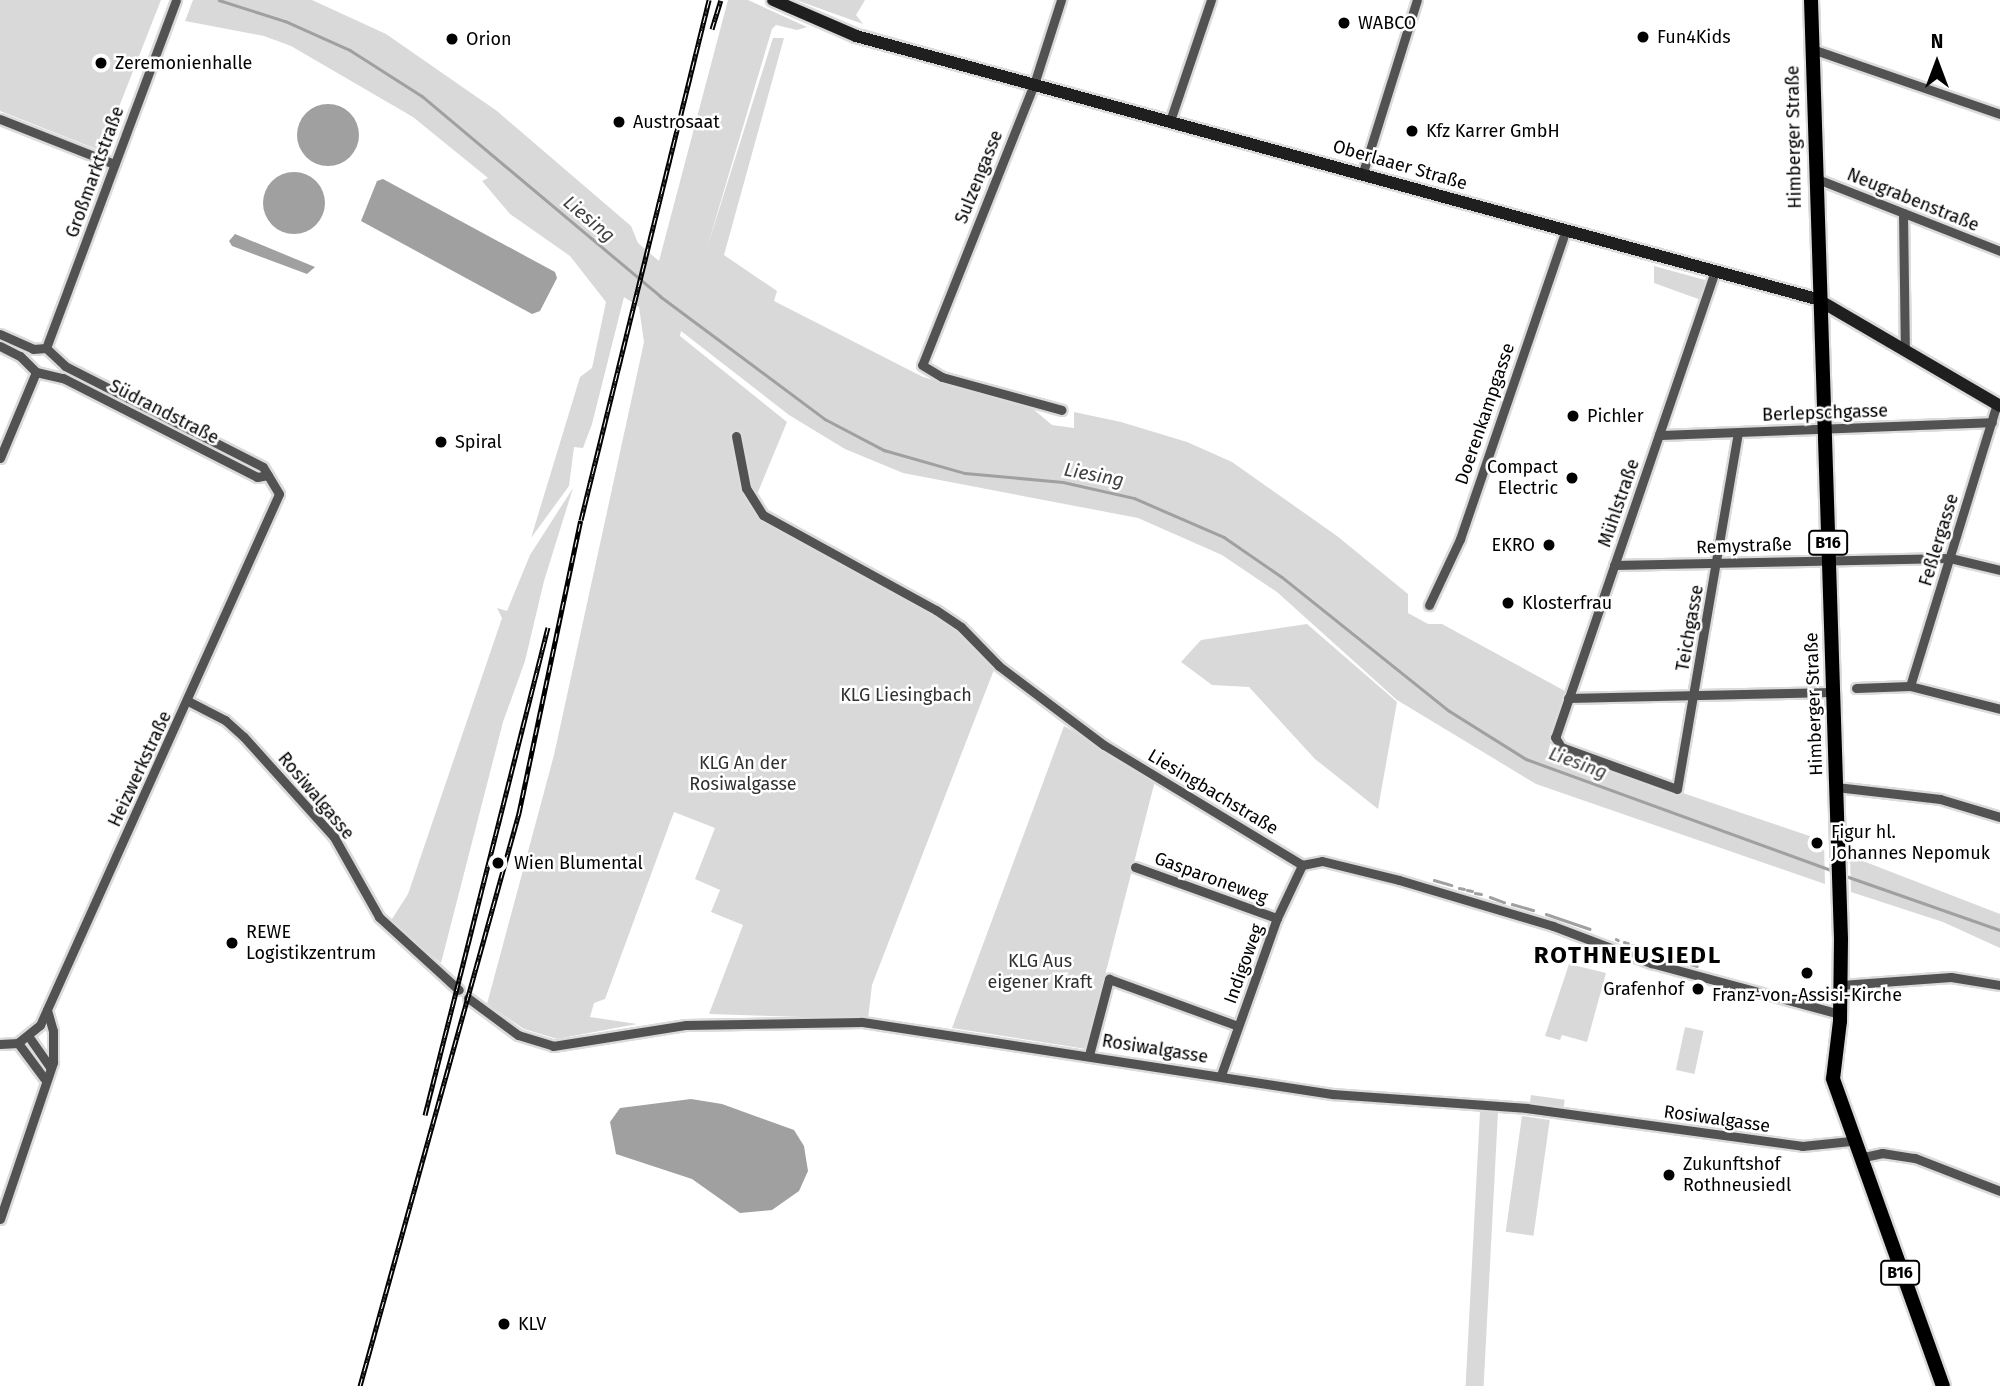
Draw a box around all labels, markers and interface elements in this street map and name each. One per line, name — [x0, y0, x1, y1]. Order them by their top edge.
place label: WABCO — [1358, 12, 1416, 34]
marker: WABCO — [1336, 15, 1352, 31]
place label: Fun4Kids — [1657, 26, 1731, 48]
place label: Orion — [466, 28, 512, 50]
north arrow — [1902, 28, 1972, 98]
marker: Fun4Kids — [1635, 29, 1651, 45]
text: N — [1931, 30, 1943, 53]
marker: Orion — [444, 31, 460, 47]
place label: Zeremonienhalle — [115, 52, 252, 74]
marker: Zeremonienhalle — [93, 55, 109, 71]
street label: Himberger Straße — [1782, 65, 1806, 209]
street label: Großmarktstraße — [61, 103, 129, 241]
place label: Austrosaat — [633, 111, 720, 133]
marker: Austrosaat — [611, 114, 627, 130]
place label: Kfz Karrer GmbH — [1426, 120, 1560, 142]
marker: Kfz Karrer GmbH — [1404, 123, 1420, 139]
street label: Sulzengasse — [950, 127, 1008, 227]
street label: Oberlaaer Straße — [1330, 135, 1470, 195]
street label: Neugrabenstraße — [1844, 164, 1982, 236]
water label: Liesing — [558, 191, 620, 247]
street label: Doerenkampgasse — [1451, 340, 1519, 488]
street label: Südrandstraße — [106, 375, 222, 449]
street label: Berlepschgasse — [1762, 400, 1888, 426]
place label: Pichler — [1587, 405, 1644, 427]
marker: Pichler — [1565, 408, 1581, 424]
place label: Spiral — [455, 431, 502, 453]
marker: Spiral — [433, 434, 449, 450]
street label: Mühlstraße — [1594, 456, 1644, 550]
place label: Compact Electric — [1487, 457, 1558, 500]
water label: Liesing — [1062, 458, 1126, 492]
marker: Compact Electric — [1564, 470, 1580, 486]
street label: Feßlergasse — [1915, 491, 1963, 589]
road number: B16 — [1807, 530, 1849, 556]
place label: EKRO — [1492, 534, 1535, 556]
street label: Remystraße — [1696, 534, 1792, 558]
marker: EKRO — [1541, 537, 1557, 553]
street label: Teichgasse — [1672, 583, 1708, 673]
place label: Klosterfrau — [1522, 592, 1612, 614]
marker: Klosterfrau — [1500, 595, 1516, 611]
street label: Himberger Straße — [1801, 632, 1827, 776]
park label: KLG Liesingbach — [840, 684, 972, 706]
street label: Heizwerkstraße — [104, 708, 176, 830]
water label: Liesing — [1546, 742, 1610, 784]
street label: Liesingbachstraße — [1144, 745, 1282, 839]
street label: Rosiwalgasse — [273, 748, 359, 844]
park label: KLG An der Rosiwalgasse — [689, 753, 797, 796]
place label: Figur hl. Johannes Nepomuk — [1831, 822, 1990, 864]
marker: Figur hl. Johannes Nepomuk — [1809, 835, 1825, 851]
street label: Gasparoneweg — [1151, 847, 1271, 909]
place label: Wien Blumental — [514, 852, 643, 874]
marker: Wien Blumental — [488, 853, 508, 873]
street label: Indigoweg — [1220, 921, 1268, 1007]
place label: REWE Logistikzentrum — [246, 922, 376, 964]
marker: REWE Logistikzentrum — [224, 935, 240, 951]
district label: ROTHNEUSIEDL — [1535, 942, 1721, 970]
park label: KLG Aus eigener Kraft — [987, 951, 1093, 993]
marker: Franz-von-Assisi-Kirche — [1799, 965, 1815, 981]
place label: Grafenhof — [1603, 978, 1684, 1000]
marker: Grafenhof — [1690, 981, 1706, 997]
place label: Franz-von-Assisi-Kirche — [1712, 984, 1902, 1006]
street label: Rosiwalgasse — [1100, 1030, 1210, 1068]
street label: Rosiwalgasse — [1662, 1101, 1772, 1137]
place label: Zukunftshof Rothneusiedl — [1683, 1154, 1791, 1196]
marker: Zukunftshof Rothneusiedl — [1661, 1167, 1677, 1183]
road number: B16 — [1879, 1260, 1921, 1286]
place label: KLV — [518, 1313, 546, 1335]
marker: KLV — [496, 1316, 512, 1332]

